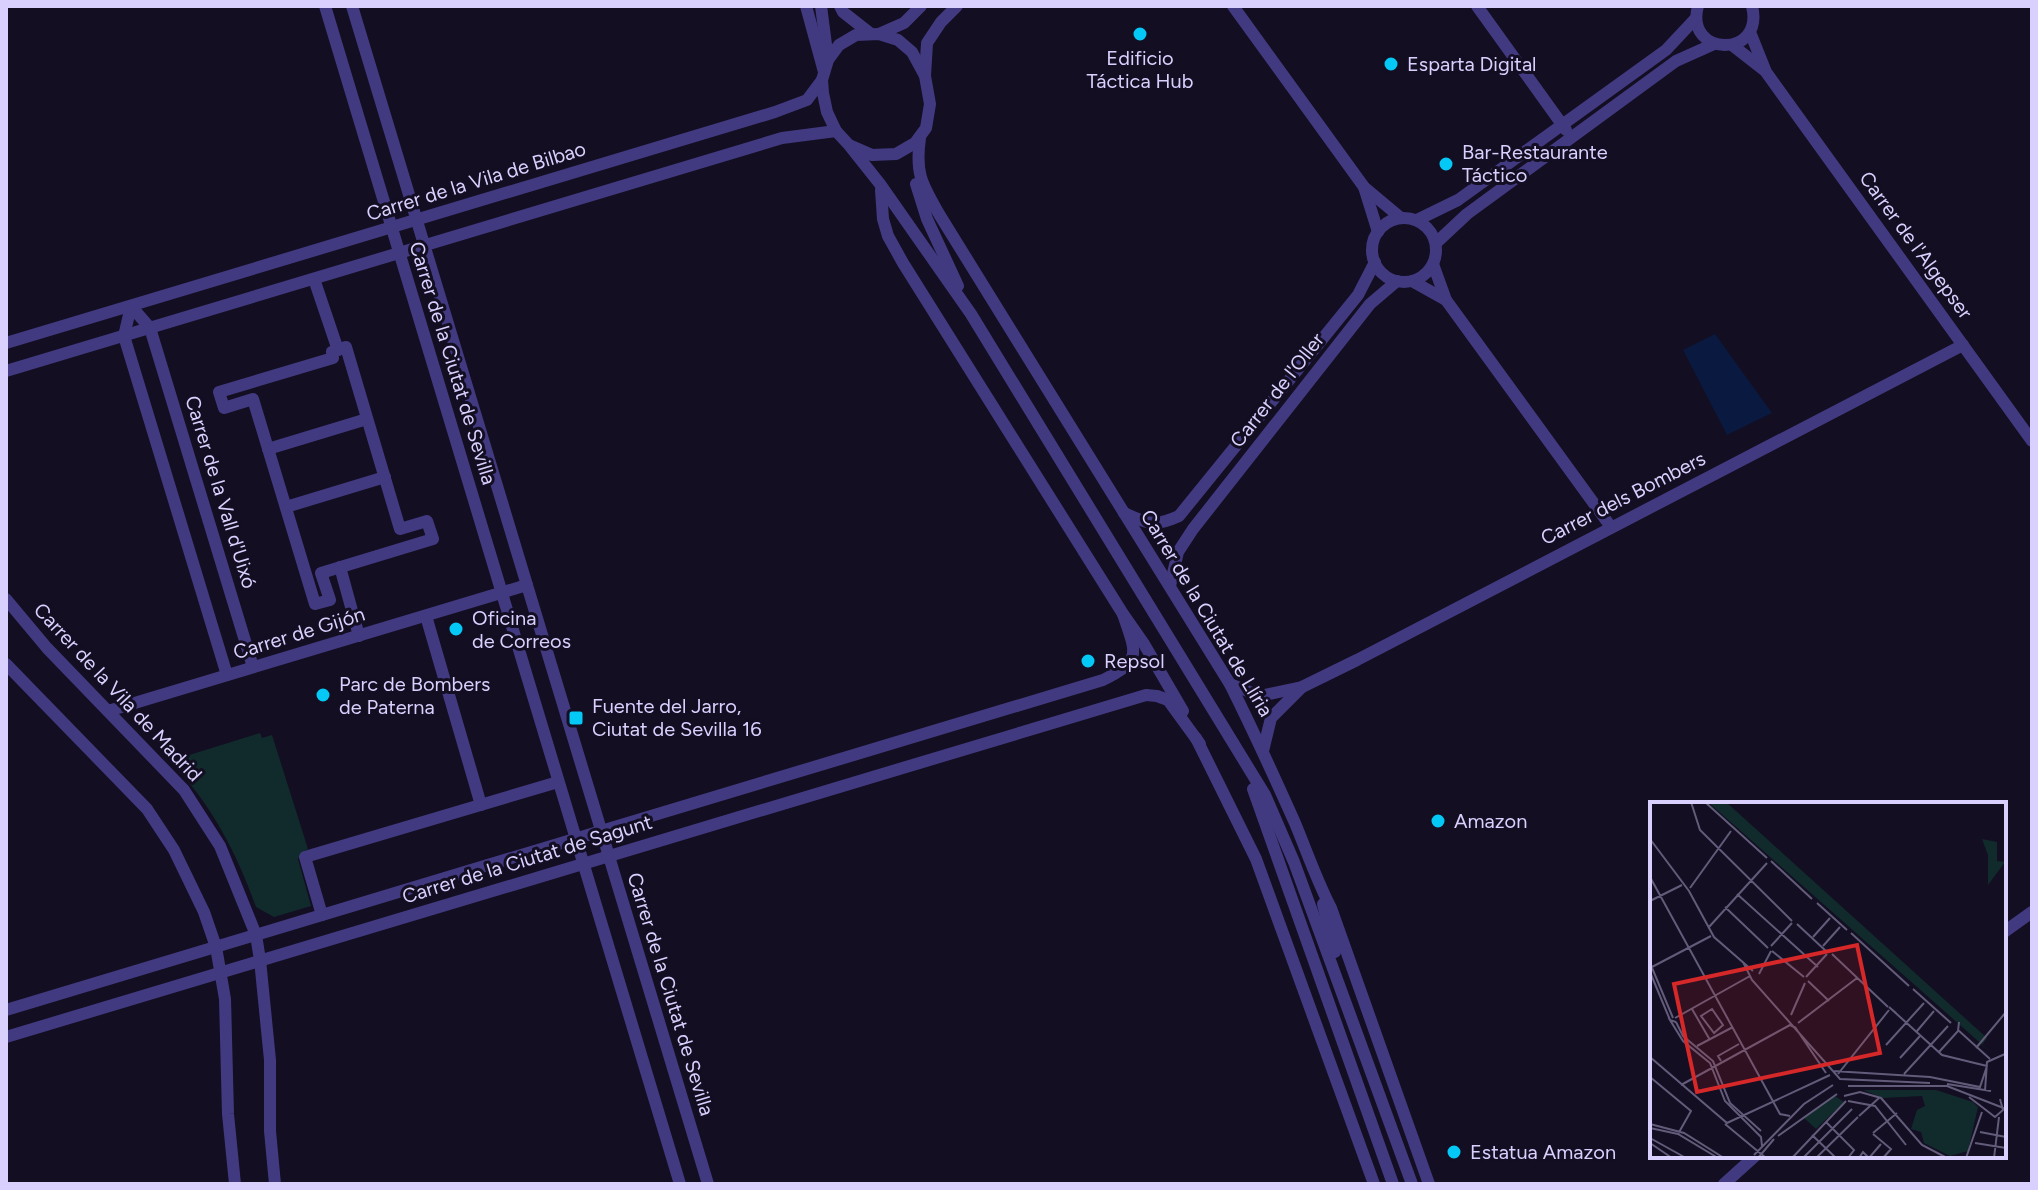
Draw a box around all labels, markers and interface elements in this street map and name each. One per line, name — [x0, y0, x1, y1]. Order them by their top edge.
marker: Edificio Táctica Hub — [1131, 25, 1149, 43]
place label: Edificio Táctica Hub — [1087, 46, 1193, 93]
place label: Esparta Digital — [1407, 52, 1536, 76]
marker: Esparta Digital — [1382, 55, 1400, 73]
street label: Carrer de la Vila de Bilbao — [363, 136, 589, 226]
place label: Bar-Restaurante Táctico — [1462, 140, 1608, 187]
marker: Bar-Restaurante Táctico — [1437, 155, 1455, 173]
street label: Carrer de l'Algepser — [1855, 167, 1978, 324]
street label: Carrer de la Ciutat de Sevilla — [405, 239, 501, 487]
street label: Carrer de l'Oller — [1225, 328, 1329, 452]
street label: Carrer de la Vall d'Uixó — [180, 393, 262, 591]
street label: Carrer dels Bombers — [1537, 446, 1709, 550]
street label: Carrer de la Ciutat de Llíria — [1136, 505, 1278, 721]
street label: Carrer de la Vila de Madrid — [29, 598, 207, 786]
street label: Carrer de Gijón — [230, 602, 368, 664]
place label: Oficina de Correos — [472, 606, 571, 653]
marker: Oficina de Correos — [447, 620, 465, 638]
place label: Repsol — [1104, 649, 1165, 673]
marker: Repsol — [1079, 652, 1097, 670]
place label: Parc de Bombers de Paterna — [339, 672, 490, 719]
marker: Parc de Bombers de Paterna — [314, 686, 332, 704]
place label: Fuente del Jarro, Ciutat de Sevilla 16 — [592, 694, 762, 741]
marker: Fuente del Jarro, Ciutat de Sevilla 16 — [567, 709, 585, 727]
inset map — [1650, 802, 2006, 1158]
place label: Amazon — [1454, 809, 1527, 833]
street label: Carrer de la Ciutat de Sagunt — [399, 810, 655, 908]
marker: Amazon — [1429, 812, 1447, 830]
street label: Carrer de la Ciutat de Sevilla — [623, 870, 719, 1118]
place label: Estatua Amazon — [1470, 1140, 1616, 1164]
marker: Estatua Amazon — [1445, 1143, 1463, 1161]

